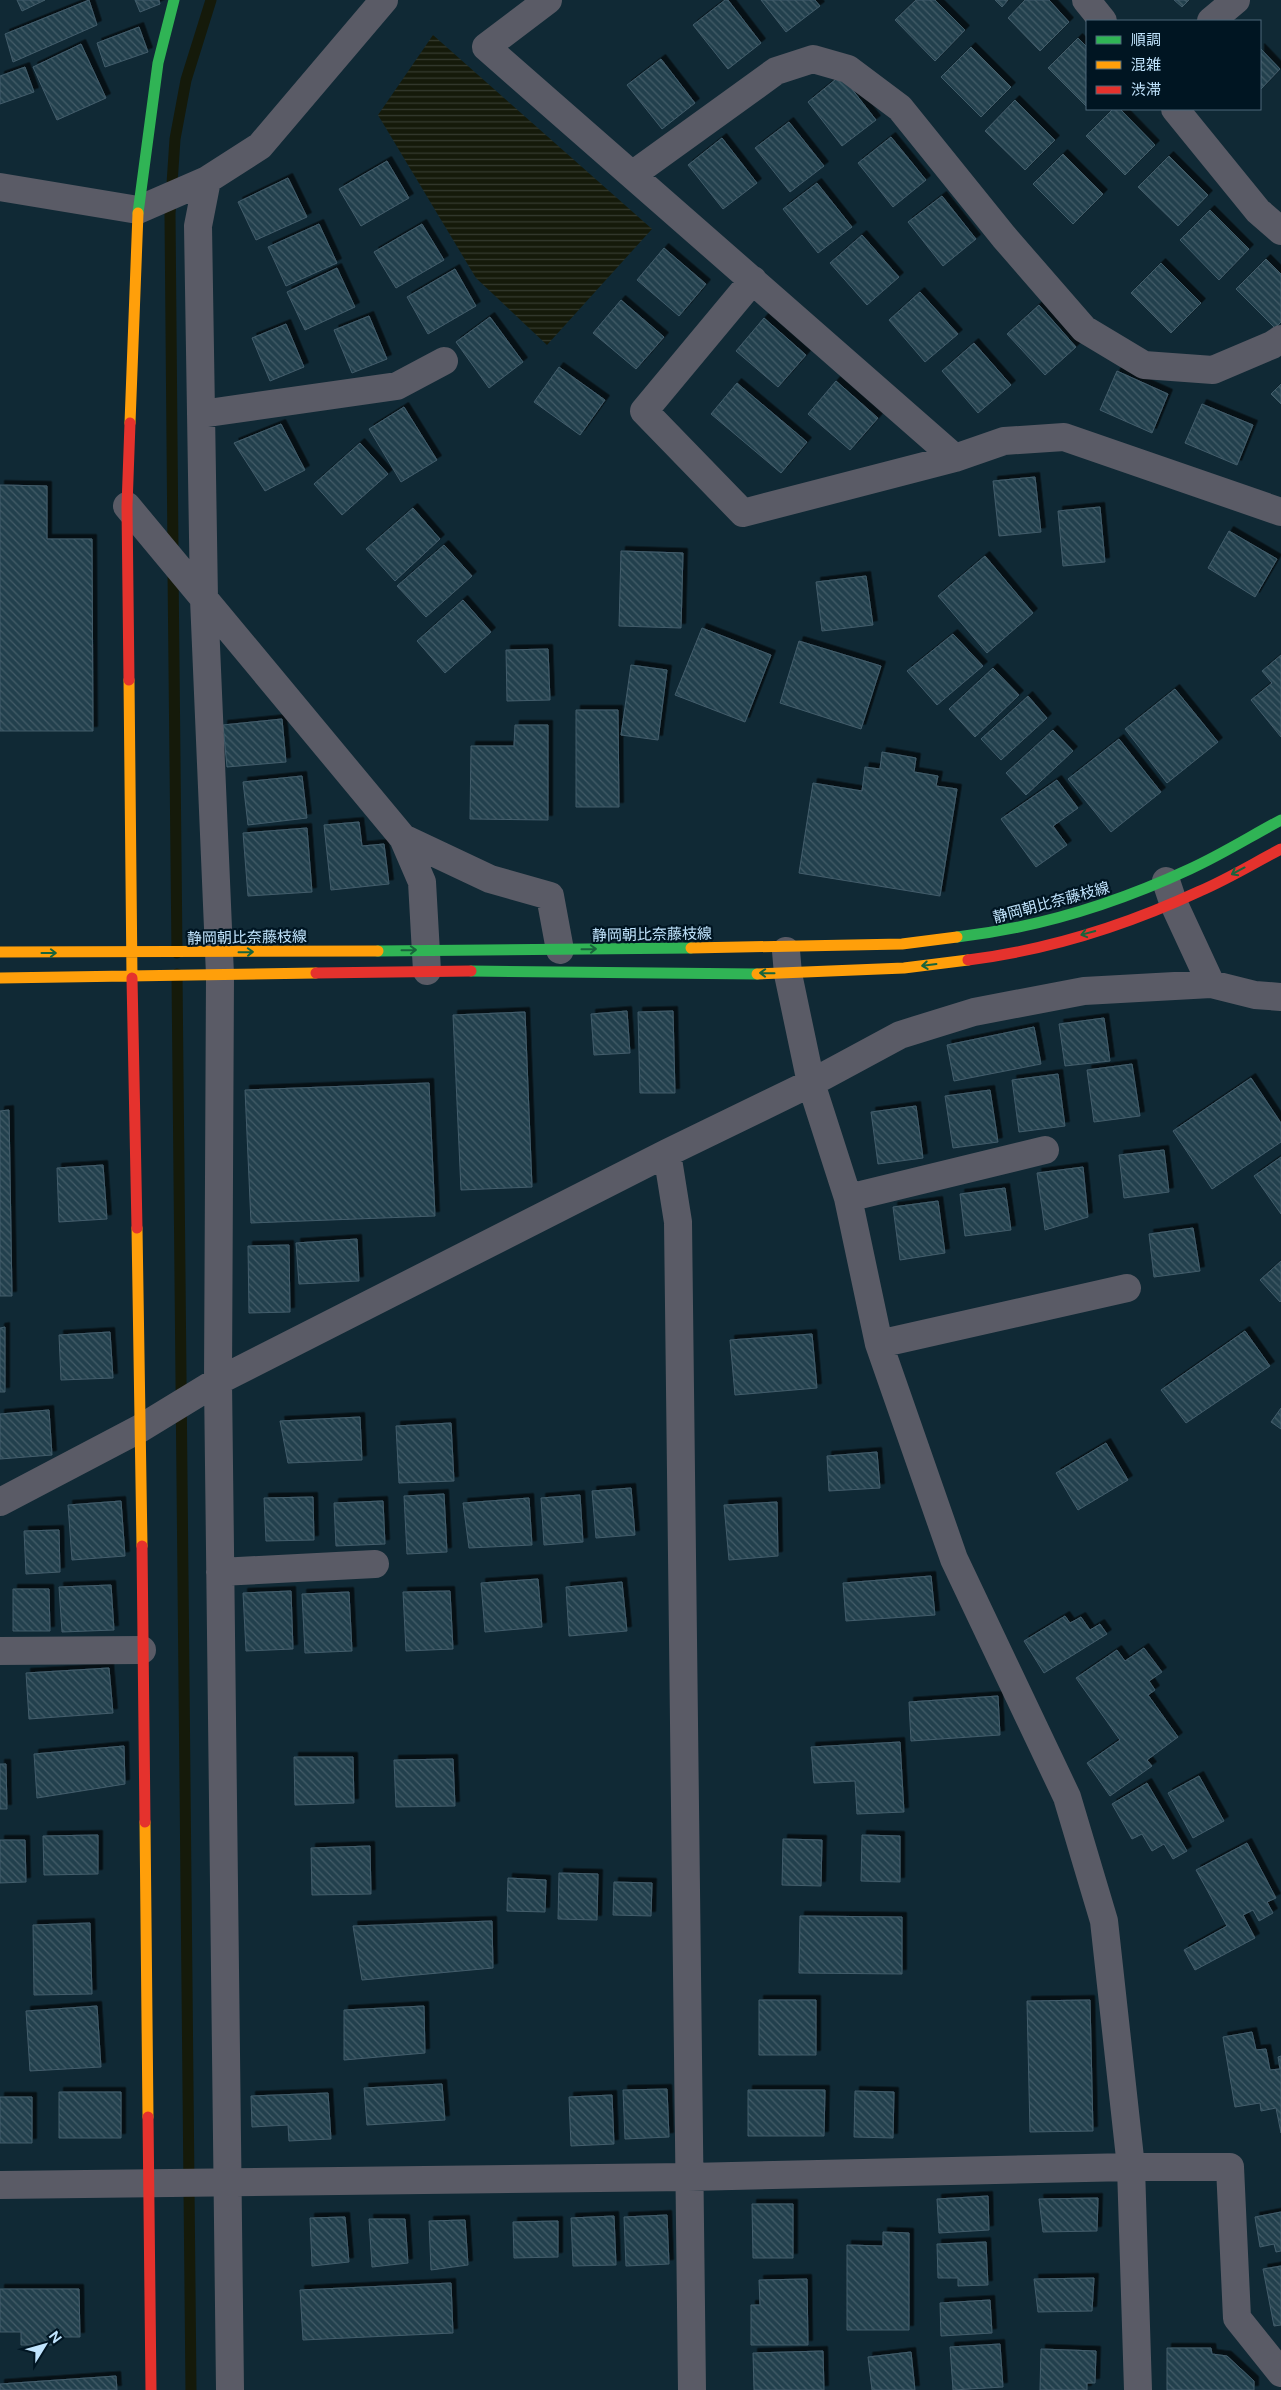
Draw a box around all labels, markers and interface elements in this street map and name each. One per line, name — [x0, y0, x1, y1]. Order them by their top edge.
legend — [1086, 20, 1261, 110]
text: 順調 — [1131, 31, 1161, 48]
text: 混雑 — [1131, 56, 1161, 73]
text: 渋滞 — [1131, 81, 1161, 98]
one-way arrow — [1231, 867, 1246, 876]
street label: 静岡朝比奈藤枝線 — [991, 878, 1111, 926]
street label: 静岡朝比奈藤枝線 — [592, 924, 712, 944]
street label: 静岡朝比奈藤枝線 — [187, 927, 307, 947]
one-way arrow — [1081, 929, 1097, 939]
one-way arrow — [580, 944, 596, 954]
one-way arrow — [400, 945, 416, 955]
one-way arrow — [238, 947, 254, 957]
one-way arrow — [40, 948, 56, 957]
one-way arrow — [921, 960, 937, 970]
one-way arrow — [759, 969, 775, 978]
north arrow — [20, 2320, 70, 2370]
text: N — [46, 2328, 65, 2346]

